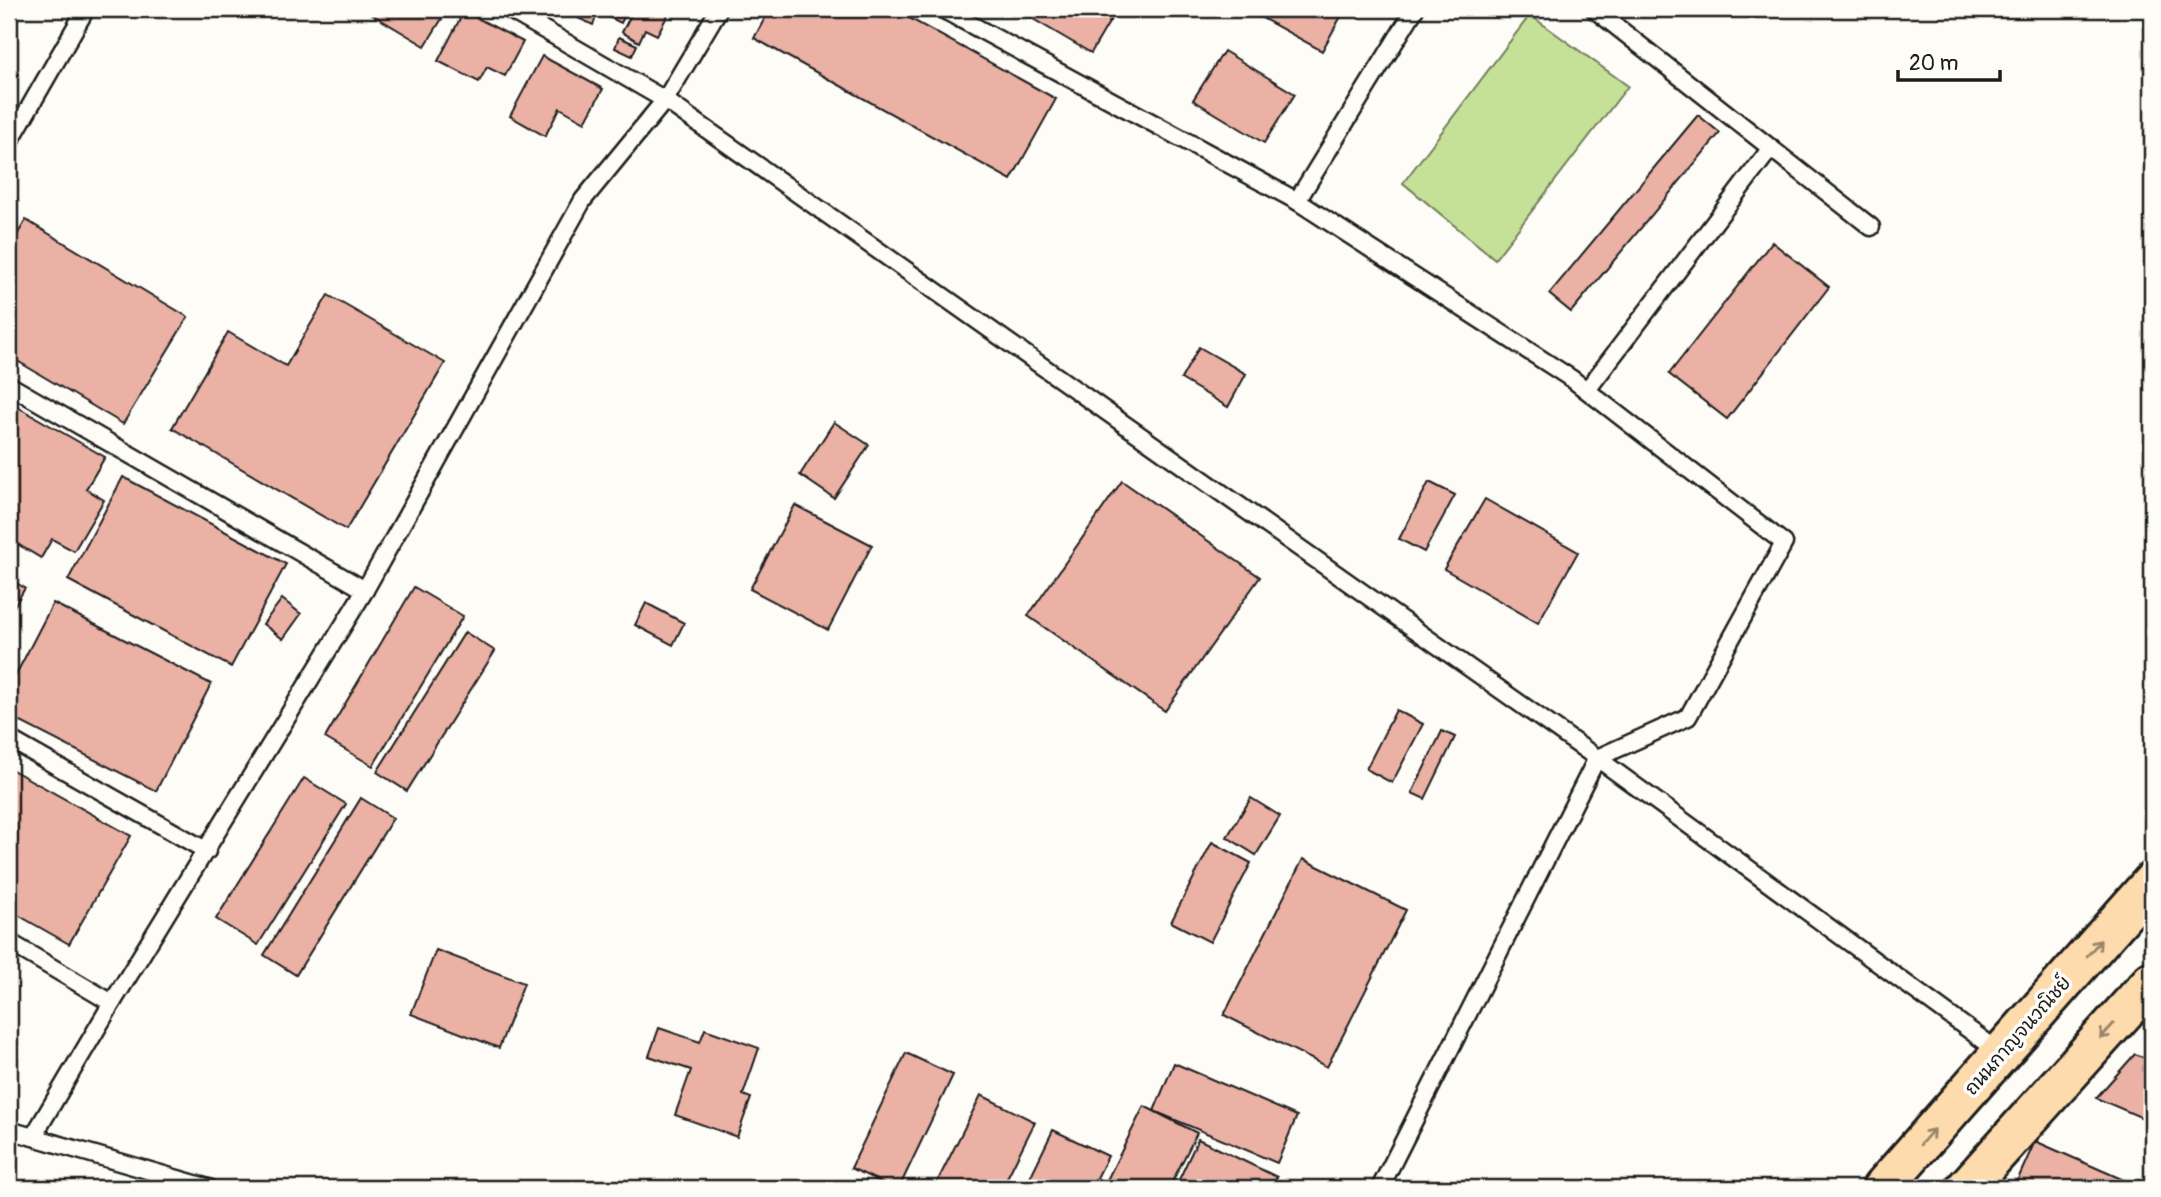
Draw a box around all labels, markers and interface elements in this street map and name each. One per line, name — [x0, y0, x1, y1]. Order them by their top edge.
scale bar — [1898, 38, 2000, 82]
text: 20 m — [1909, 50, 1958, 77]
one-way arrow — [2086, 939, 2102, 957]
street label: ถนนกาญจนวณิชย์ — [1959, 970, 2076, 1100]
one-way arrow — [2099, 1022, 2115, 1040]
one-way arrow — [1919, 1128, 1935, 1146]

